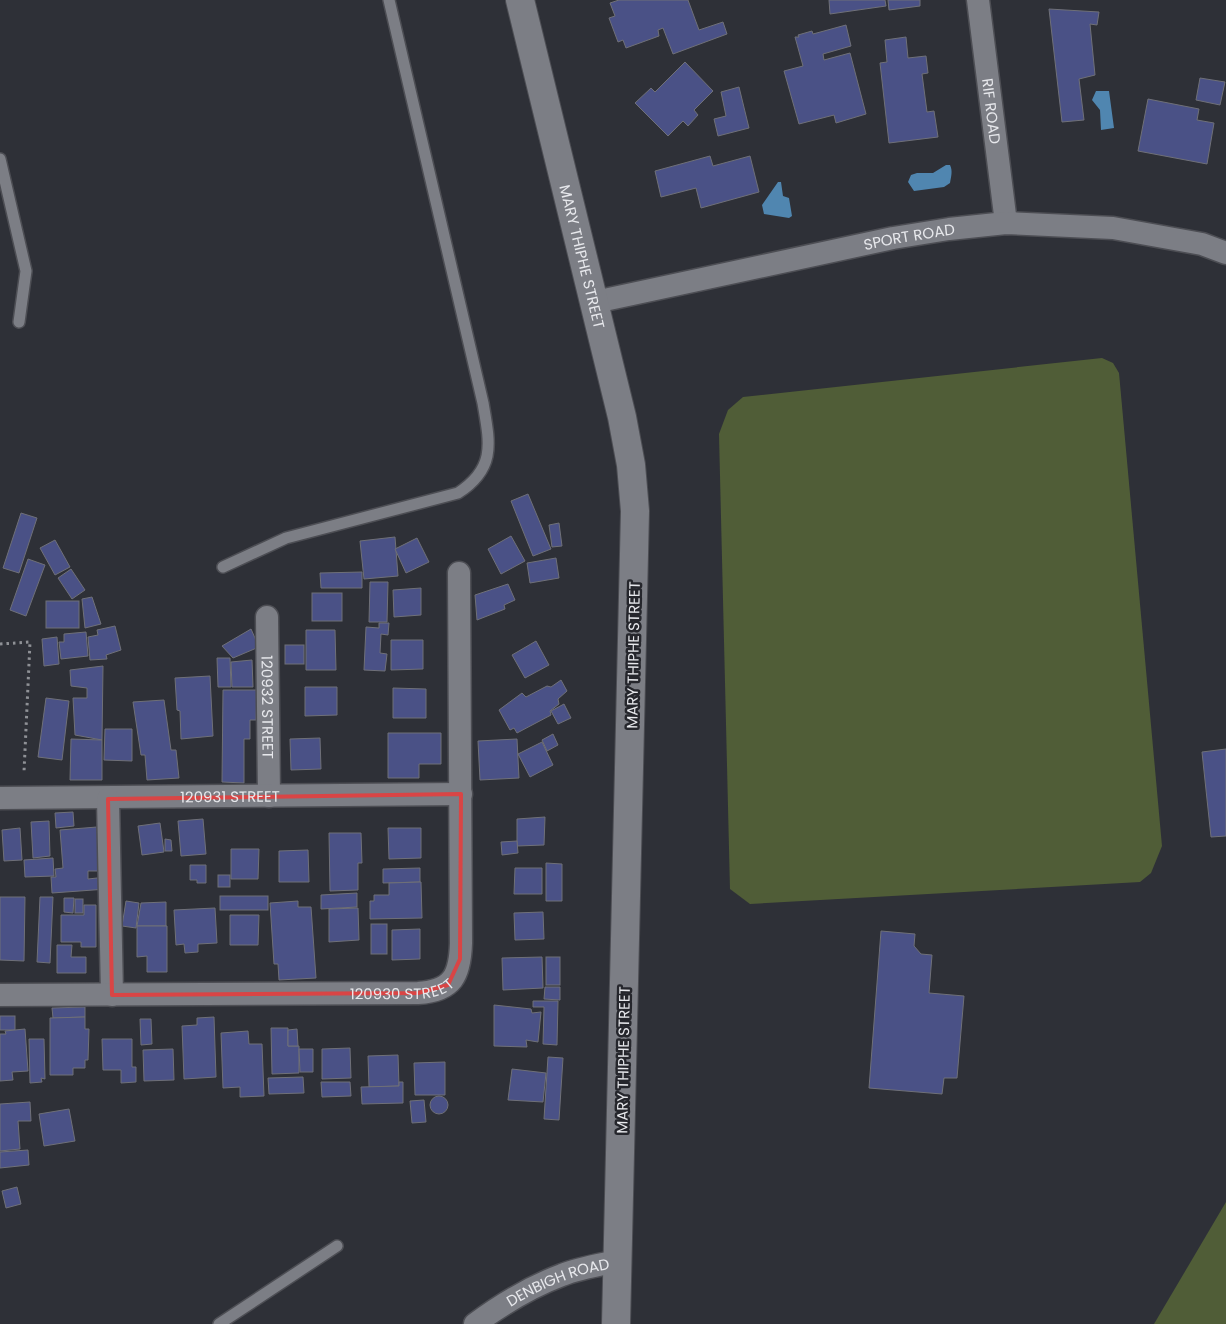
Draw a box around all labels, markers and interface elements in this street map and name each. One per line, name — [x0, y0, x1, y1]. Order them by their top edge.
street label: RIF ROAD — [977, 77, 1006, 145]
street label: MARY THIPHE STREET — [555, 182, 610, 331]
street label: SPORT ROAD — [862, 218, 956, 255]
street label: MARY THIPHE STREET — [621, 581, 645, 729]
street label: 120932 STREET — [257, 655, 279, 759]
street label: 120931 STREET — [180, 785, 280, 807]
street label: 120930 STREET — [350, 973, 458, 1004]
street label: MARY THIPHE STREET — [611, 986, 635, 1134]
street label: DENBIGH ROAD — [502, 1253, 611, 1311]

